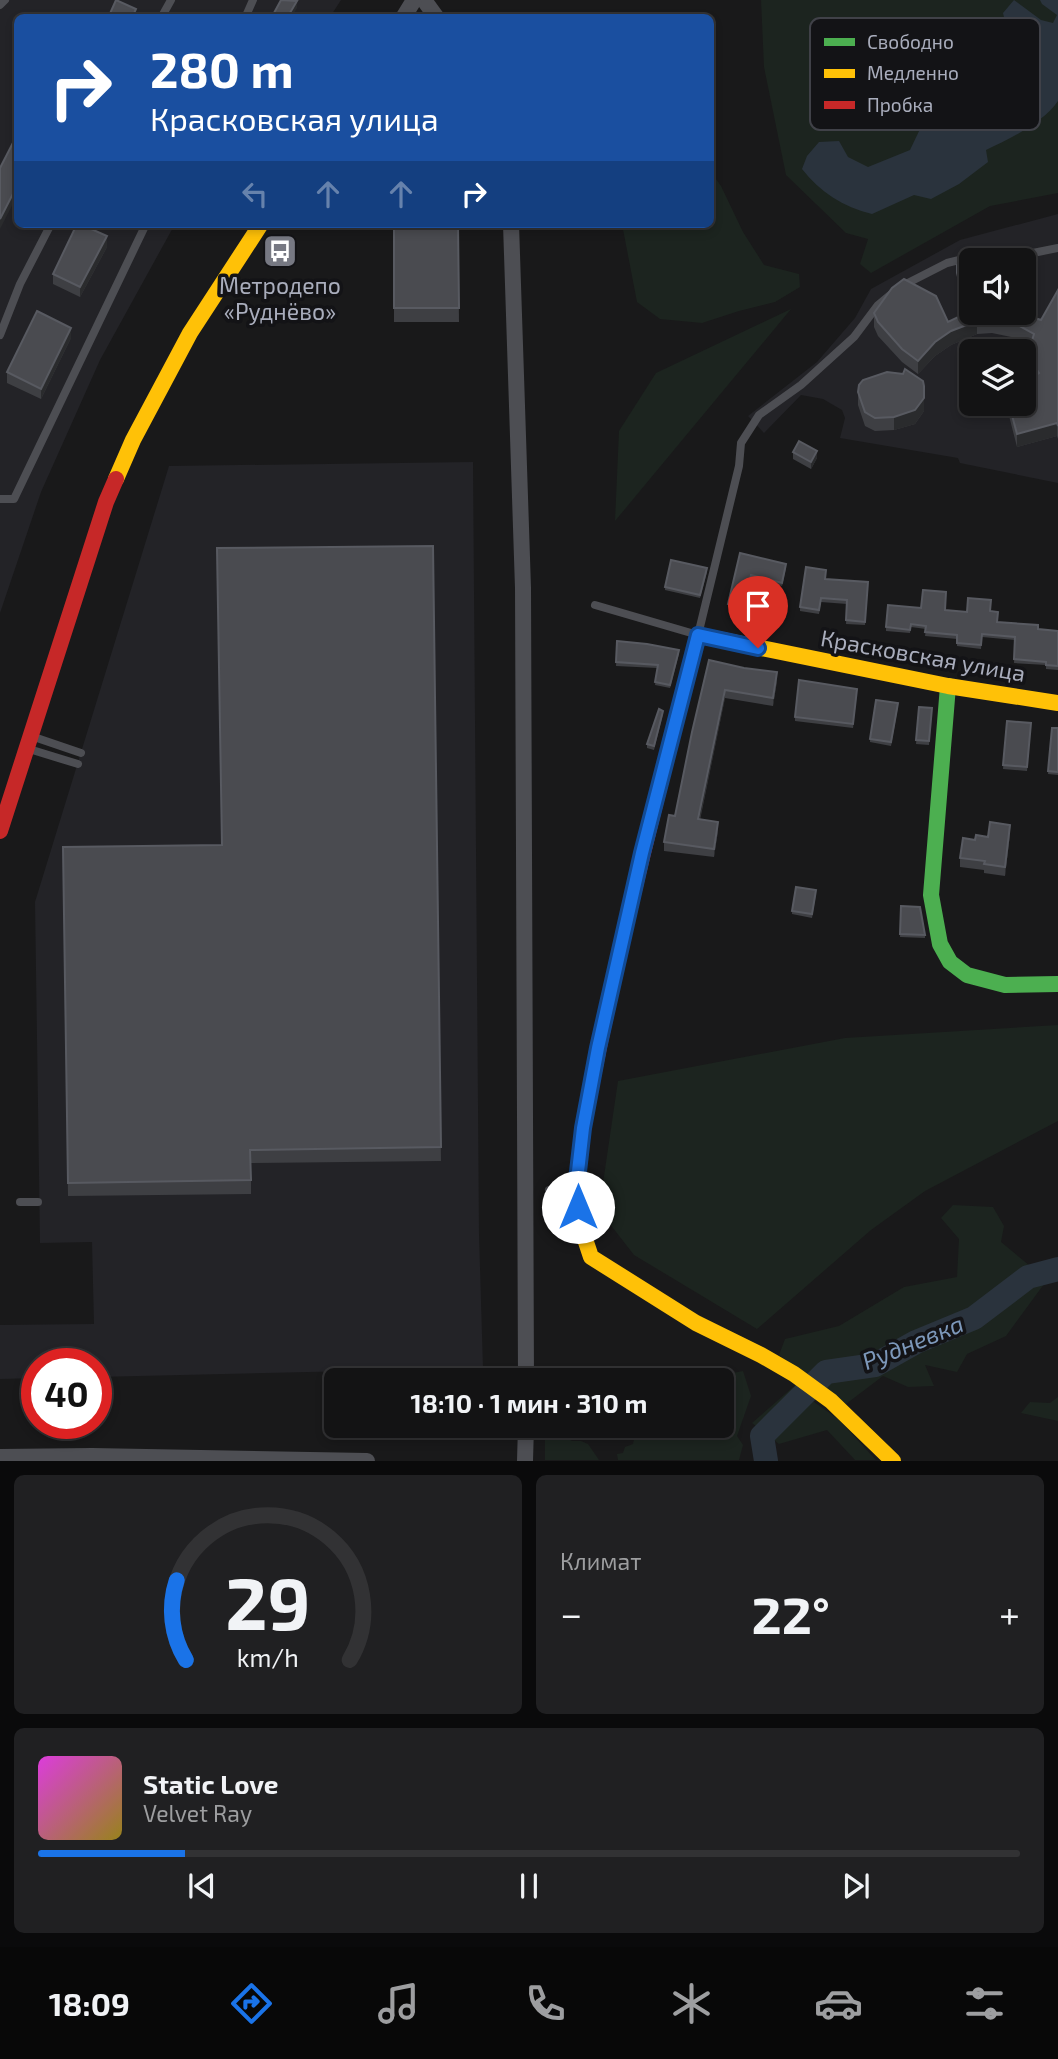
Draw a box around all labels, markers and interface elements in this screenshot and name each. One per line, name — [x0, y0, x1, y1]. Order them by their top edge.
legend — [810, 18, 1040, 130]
text: Свободно — [867, 30, 954, 53]
text: 280 m — [150, 39, 294, 98]
icon: right — [35, 42, 126, 133]
text: Медленно — [867, 61, 959, 84]
text: Пробка — [867, 93, 933, 116]
text: Красковская улица — [150, 99, 439, 137]
icon: left — [236, 175, 274, 213]
icon: ahead — [309, 175, 347, 213]
icon: ahead — [382, 175, 420, 213]
icon: right — [455, 175, 493, 213]
bus stop icon: Метродепо «Руднёво» — [261, 232, 299, 270]
map controls — [959, 248, 1036, 416]
button: sound — [959, 248, 1036, 325]
place label: Метродепо «Руднёво» — [219, 271, 341, 326]
button: layers — [959, 339, 1036, 416]
pin — [728, 576, 788, 648]
icon: arrive — [739, 587, 777, 625]
street label: Красковская улица — [818, 623, 1028, 688]
position arrow — [541, 1170, 615, 1244]
water label: Рудневка — [857, 1308, 967, 1375]
speed limit sign: 40 — [21, 1348, 112, 1439]
text: 18:10 · 1 мин · 310 m — [410, 1387, 648, 1418]
text: Климат — [560, 1547, 641, 1575]
text: 29 — [225, 1558, 311, 1646]
text: 22° — [751, 1582, 830, 1644]
text: − — [560, 1590, 582, 1636]
text: + — [999, 1590, 1020, 1636]
text: km/h — [237, 1642, 299, 1672]
text: Static Love — [143, 1768, 279, 1799]
text: Velvet Ray — [143, 1799, 252, 1827]
icon: previous — [183, 1867, 221, 1905]
icon: pause — [510, 1867, 548, 1905]
icon: next — [837, 1867, 875, 1905]
icon: directions — [227, 1979, 276, 2028]
icon: music — [374, 1979, 423, 2028]
icon: phone — [521, 1979, 570, 2028]
icon: climate — [667, 1979, 716, 2028]
icon: car — [814, 1979, 863, 2028]
icon: filters — [960, 1979, 1009, 2028]
text: 18:09 — [49, 1984, 130, 2022]

